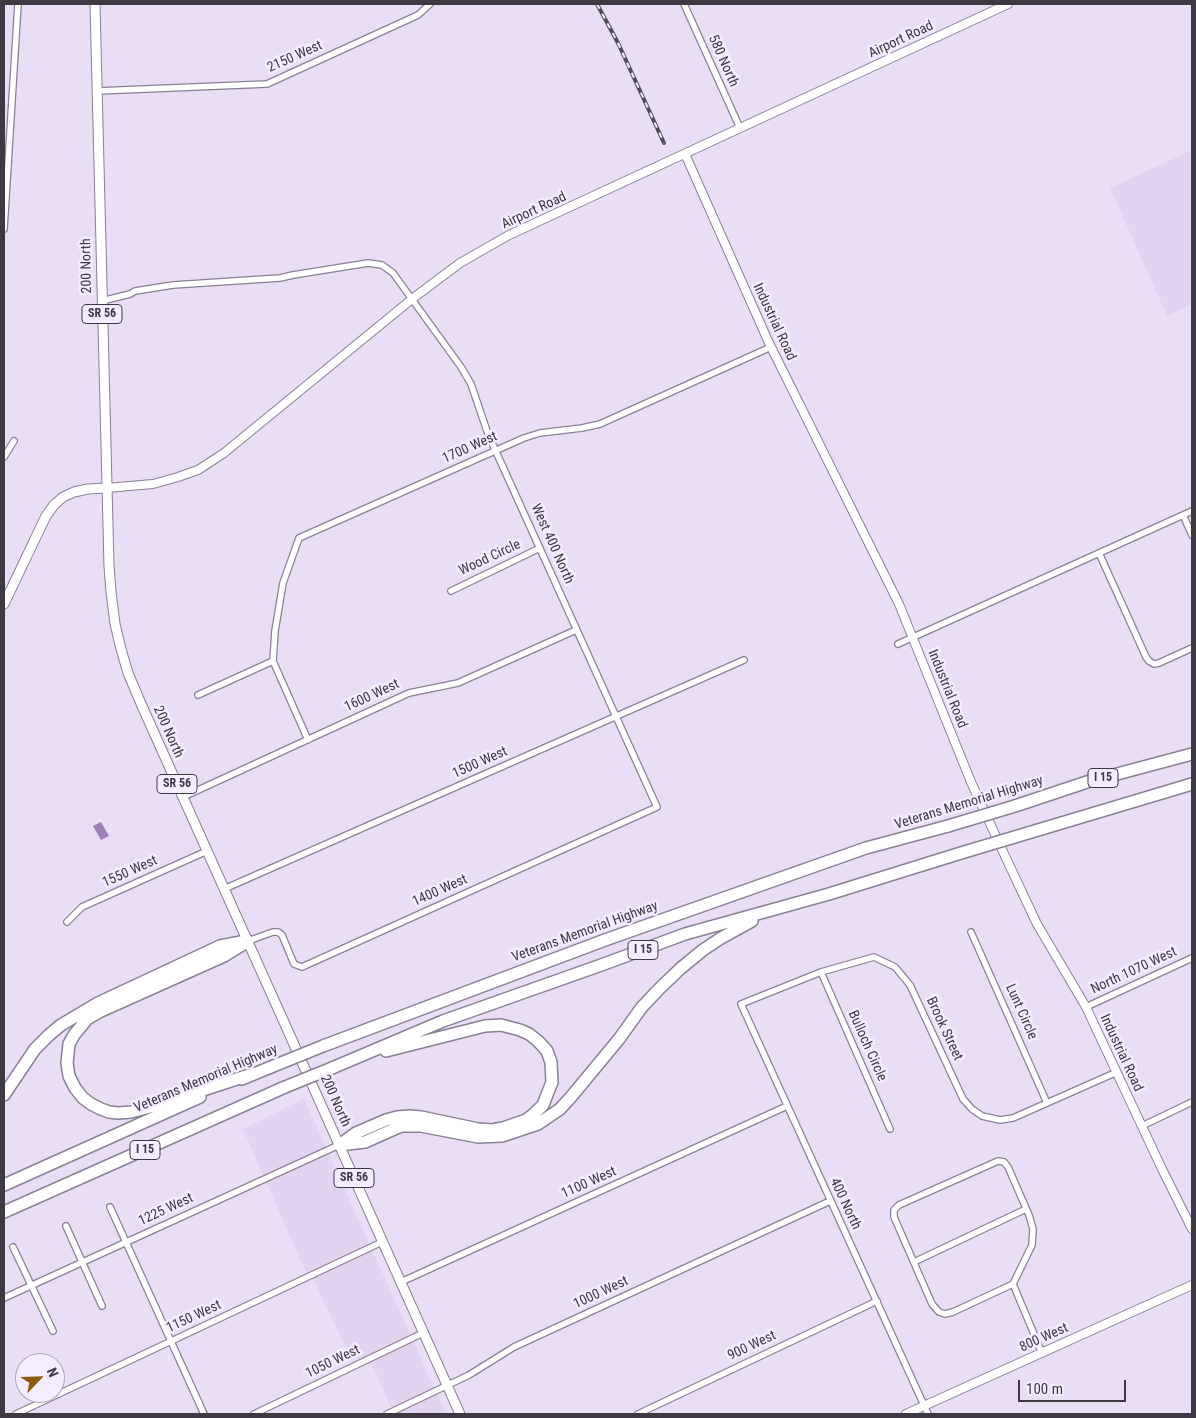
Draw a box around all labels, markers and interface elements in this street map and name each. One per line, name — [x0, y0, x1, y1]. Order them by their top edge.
street label: Airport Road — [866, 18, 936, 62]
street label: 580 North — [704, 32, 742, 90]
street label: 2150 West — [265, 37, 325, 77]
street label: Airport Road — [499, 189, 569, 233]
street label: 200 North — [78, 238, 96, 294]
street label: Industrial Road — [749, 281, 799, 363]
road number: SR 56 — [82, 304, 122, 324]
street label: 1700 West — [440, 428, 500, 468]
street label: West 400 North — [527, 501, 577, 587]
street label: Wood Circle — [456, 536, 524, 580]
street label: Industrial Road — [924, 647, 970, 731]
street label: 1600 West — [342, 676, 402, 716]
street label: 200 North — [149, 703, 187, 761]
street label: 1500 West — [450, 743, 510, 783]
road number: I 15 — [1088, 768, 1118, 788]
street label: Veterans Memorial Highway — [893, 772, 1045, 834]
road number: SR 56 — [157, 774, 197, 794]
street label: 1550 West — [100, 852, 160, 892]
street label: 1400 West — [410, 871, 470, 911]
street label: Veterans Memorial Highway — [510, 898, 660, 966]
road number: I 15 — [628, 940, 658, 960]
street label: North 1070 West — [1088, 944, 1180, 998]
street label: Lunt Circle — [1001, 982, 1041, 1042]
street label: Brook Street — [922, 995, 966, 1063]
street label: Bulloch Circle — [844, 1008, 890, 1084]
street label: Industrial Road — [1096, 1012, 1146, 1094]
street label: Veterans Memorial Highway — [132, 1041, 280, 1117]
street label: 200 North — [316, 1072, 354, 1130]
road number: I 15 — [130, 1140, 160, 1160]
street label: 1100 West — [559, 1163, 619, 1203]
road number: SR 56 — [334, 1168, 374, 1188]
street label: 400 North — [826, 1175, 864, 1233]
street label: 1225 West — [136, 1190, 196, 1230]
street label: 1000 West — [571, 1273, 631, 1313]
street label: 1150 West — [164, 1297, 224, 1337]
street label: 800 West — [1017, 1320, 1071, 1356]
street label: 900 West — [725, 1328, 779, 1364]
street label: 1050 West — [303, 1342, 363, 1382]
north arrow — [15, 1353, 65, 1403]
text: N — [44, 1365, 62, 1379]
scale bar — [1021, 1370, 1128, 1402]
text: 100 m — [1026, 1380, 1063, 1398]

